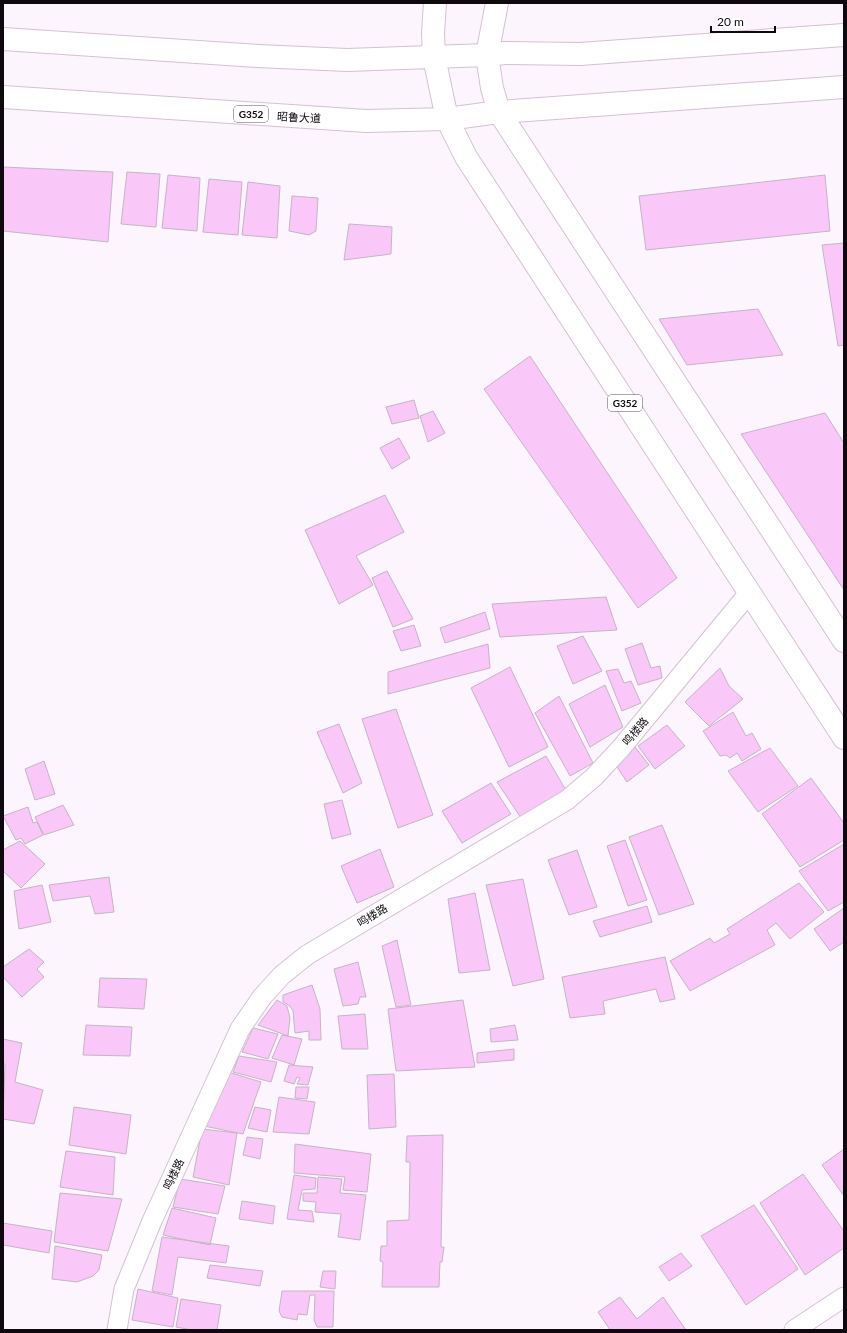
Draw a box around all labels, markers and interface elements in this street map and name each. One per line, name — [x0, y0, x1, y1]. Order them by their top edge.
scale bar — [711, 8, 775, 34]
text: 20 m — [717, 14, 744, 29]
road number: G352 — [234, 106, 268, 122]
street label: 昭鲁大道 — [277, 109, 321, 125]
road number: G352 — [608, 395, 642, 411]
street label: 鸣楼路 — [619, 714, 651, 748]
street label: 鸣楼路 — [355, 901, 389, 929]
street label: 鸣楼路 — [160, 1156, 186, 1192]

